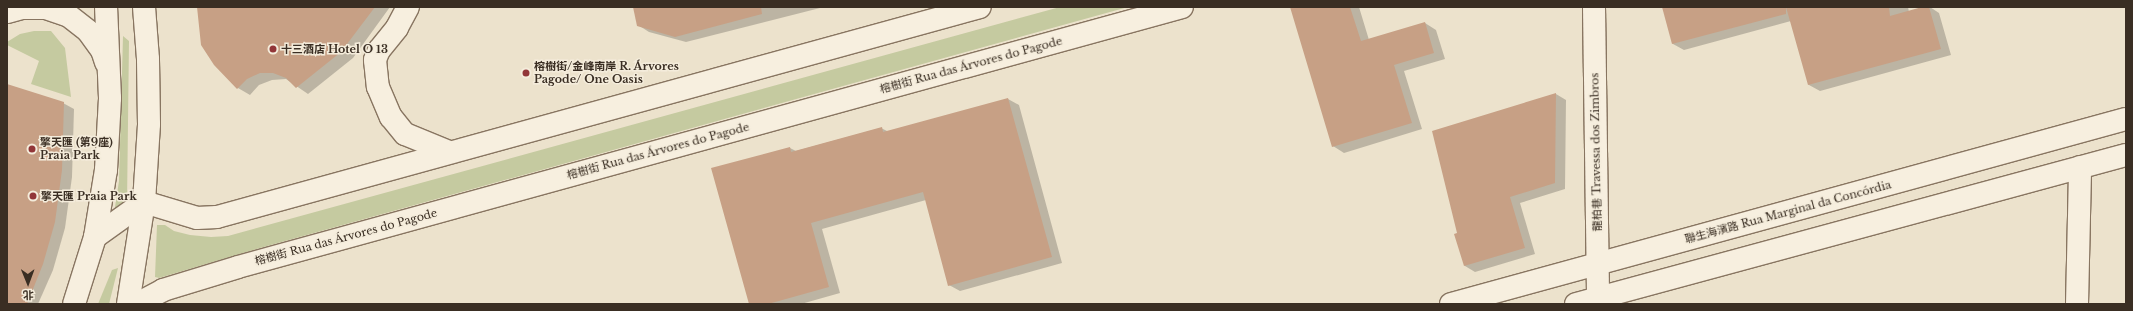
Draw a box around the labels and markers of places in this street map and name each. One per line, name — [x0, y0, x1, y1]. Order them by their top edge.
place label: 十三酒店 Hotel O 13 — [281, 42, 388, 56]
marker: 十三酒店 Hotel O 13 — [268, 44, 278, 54]
place label: 榕樹街/金峰南岸 R. Árvores Pagode/ One Oasis — [534, 60, 679, 86]
marker: 榕樹街/金峰南岸 R. Árvores Pagode/ One Oasis — [521, 68, 531, 78]
place label: 擎天匯 (第9座) Praia Park — [40, 136, 113, 162]
marker: 擎天匯 (第9座) Praia Park — [27, 144, 37, 154]
place label: 擎天匯 Praia Park — [41, 189, 137, 203]
marker: 擎天匯 Praia Park — [28, 191, 38, 201]

